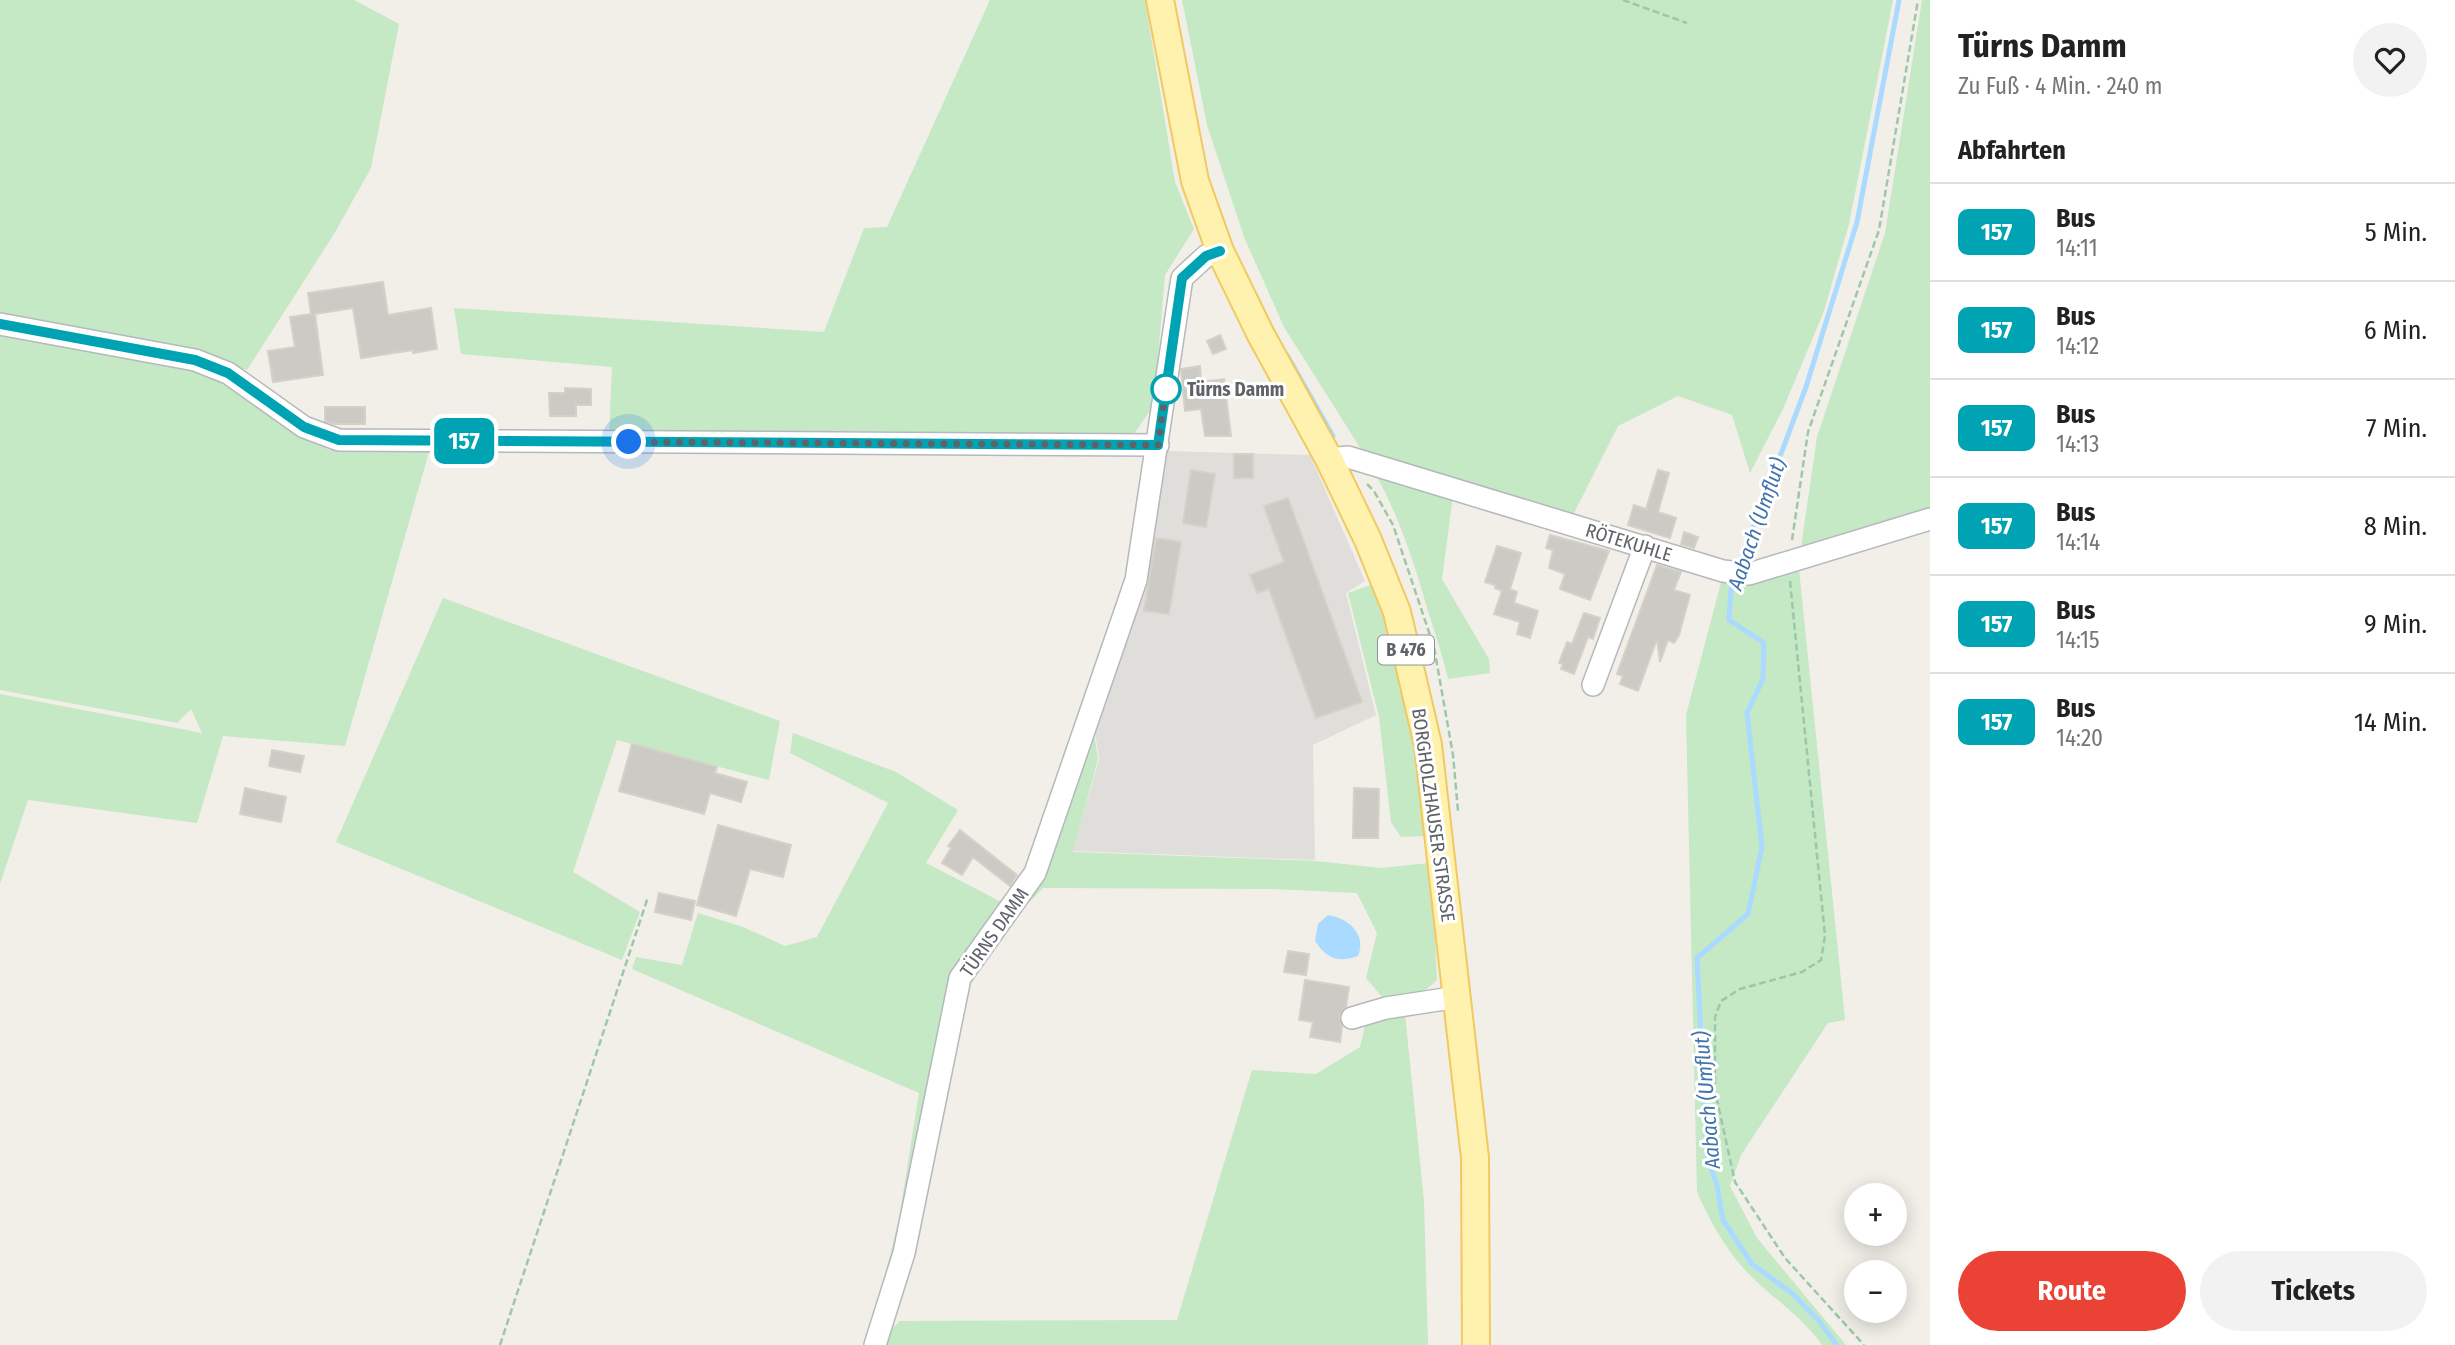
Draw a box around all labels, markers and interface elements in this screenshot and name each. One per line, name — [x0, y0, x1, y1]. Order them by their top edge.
button: heart — [2353, 23, 2427, 97]
text: Türns Damm — [1958, 26, 2127, 66]
text: Zu Fuß · 4 Min. · 240 m — [1958, 72, 2162, 100]
text: Abfahrten — [1958, 135, 2066, 166]
text: Bus — [2056, 203, 2095, 234]
text: 5 Min. — [2365, 217, 2427, 248]
text: 157 — [1981, 218, 2012, 246]
text: 14:11 — [2056, 234, 2098, 262]
text: Bus — [2056, 301, 2095, 332]
text: 6 Min. — [2364, 315, 2427, 346]
text: 157 — [1981, 316, 2012, 344]
text: 14:12 — [2056, 332, 2099, 360]
marker: Türns Damm — [1151, 374, 1181, 404]
place label: Türns Damm — [1187, 378, 1284, 401]
text: Bus — [2056, 399, 2095, 430]
text: 7 Min. — [2366, 413, 2427, 444]
text: 157 — [1981, 414, 2012, 442]
line badge: 157 — [424, 418, 504, 464]
your location — [611, 424, 646, 459]
text: 157 — [448, 427, 480, 455]
text: 14:13 — [2056, 430, 2099, 458]
water label: Aabach (Umflut) — [1722, 454, 1792, 595]
text: Bus — [2056, 497, 2095, 528]
text: 8 Min. — [2364, 511, 2427, 542]
text: 157 — [1981, 512, 2012, 540]
street label: RÖTEKUHLE — [1583, 518, 1675, 567]
text: 14:14 — [2056, 528, 2100, 556]
text: Bus — [2056, 595, 2095, 626]
text: 9 Min. — [2364, 609, 2427, 640]
text: 157 — [1981, 610, 2012, 638]
text: 14:15 — [2056, 626, 2100, 654]
road number: B 476 — [1378, 636, 1434, 664]
text: Bus — [2056, 693, 2095, 724]
street label: BORGHOLZHAUSER STRASSE — [1407, 707, 1460, 923]
text: 14 Min. — [2354, 707, 2427, 738]
text: 157 — [1981, 708, 2012, 736]
text: 14:20 — [2056, 724, 2103, 752]
street label: TÜRNS DAMM — [955, 883, 1034, 981]
water label: Aabach (Umflut) — [1688, 1030, 1726, 1171]
map controls — [1844, 1183, 1907, 1323]
button: + — [1844, 1183, 1907, 1246]
button: Route — [1958, 1251, 2186, 1331]
button: Tickets — [2200, 1251, 2427, 1331]
button: − — [1844, 1260, 1907, 1323]

